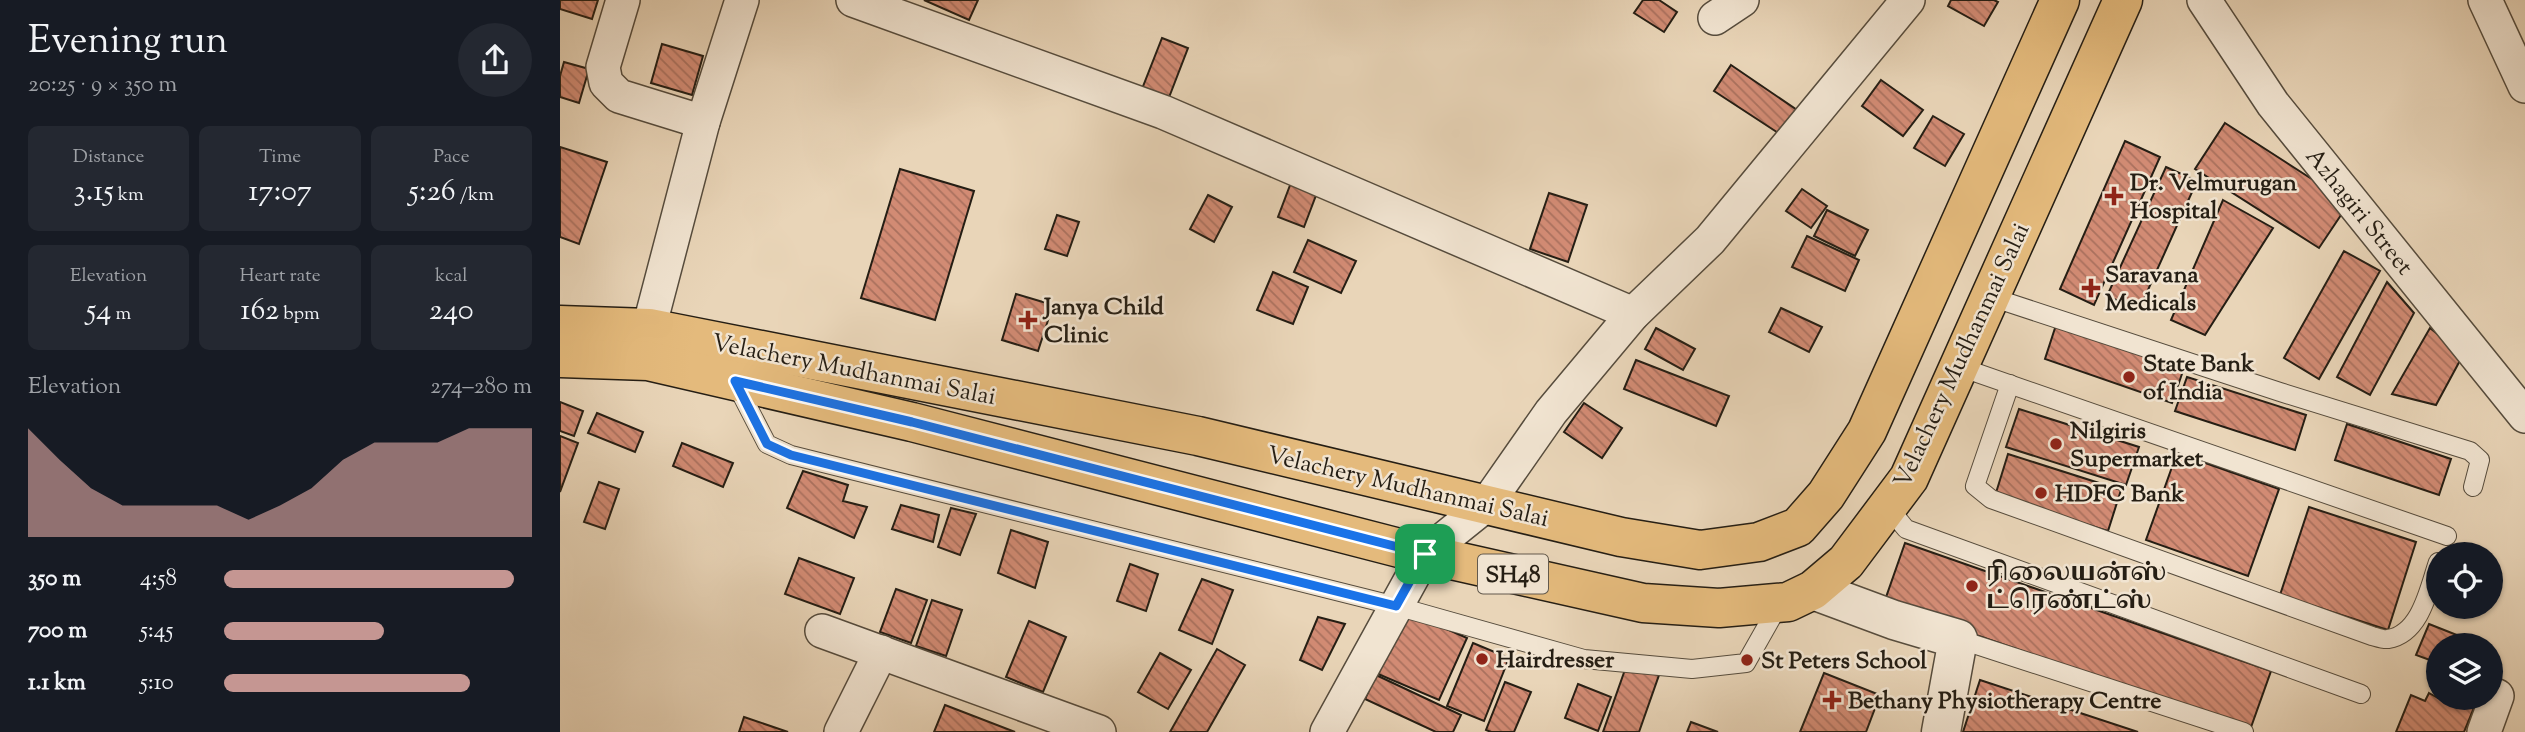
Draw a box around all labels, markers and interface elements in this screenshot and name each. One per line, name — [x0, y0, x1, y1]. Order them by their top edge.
text: Evening run — [28, 16, 228, 70]
button: share — [458, 23, 532, 97]
text: 20:25 · 9 × 350 m — [28, 69, 177, 102]
street label: Azhagiri Street — [2297, 141, 2420, 283]
text: Distance — [73, 144, 144, 171]
text: Time — [259, 144, 301, 171]
text: Pace — [433, 144, 470, 171]
place label: Dr. Velmurugan Hospital — [2130, 167, 2298, 229]
text: 3.15 — [74, 171, 114, 214]
text: 17:07 — [248, 171, 312, 214]
text: 5:26 — [409, 171, 456, 214]
text: km — [114, 182, 144, 209]
text: /km — [456, 182, 494, 209]
marker: Dr. Velmurugan Hospital — [2104, 186, 2124, 206]
street label: Velachery Mudhanmai Salai — [1886, 218, 2039, 494]
place label: Saravana Medicals — [2105, 259, 2200, 321]
text: Elevation — [70, 263, 147, 290]
text: Heart rate — [239, 263, 321, 290]
text: kcal — [435, 263, 468, 290]
marker: Saravana Medicals — [2083, 280, 2099, 296]
text: 54 — [86, 290, 111, 333]
text: 162 — [240, 290, 279, 333]
text: 240 — [429, 290, 474, 333]
place label: Janya Child Clinic — [1042, 291, 1164, 353]
text: m — [111, 301, 131, 328]
text: bpm — [279, 301, 320, 328]
marker: Janya Child Clinic — [1018, 310, 1038, 330]
street label: Velachery Mudhanmai Salai — [709, 327, 999, 415]
place label: State Bank of India — [2143, 348, 2255, 410]
marker: State Bank of India — [2121, 369, 2137, 385]
text: Elevation — [28, 371, 121, 404]
text: 274–280 m — [430, 371, 532, 404]
place label: Nilgiris Supermarket — [2070, 415, 2204, 477]
marker: Nilgiris Supermarket — [2048, 436, 2064, 452]
street label: Velachery Mudhanmai Salai — [1263, 439, 1552, 537]
place label: HDFC Bank — [2055, 478, 2185, 512]
marker: HDFC Bank — [2033, 485, 2049, 501]
pin — [1395, 524, 1455, 584]
icon: arrive — [1406, 535, 1444, 573]
map controls — [2426, 542, 2503, 710]
button: locate — [2426, 542, 2503, 619]
road number: SH48 — [1478, 554, 1548, 594]
place label: ரிலையன்ஸ் ட்ரெண்ட்ஸ் — [1986, 557, 2166, 619]
text: 350 m — [28, 563, 81, 596]
text: 4:58 — [140, 563, 177, 596]
marker: ரிலையன்ஸ் ட்ரெண்ட்ஸ் — [1964, 578, 1980, 594]
text: 700 m — [28, 615, 87, 648]
text: 5:45 — [140, 615, 173, 648]
button: layers — [2426, 633, 2503, 710]
place label: Hairdresser — [1496, 644, 1615, 678]
place label: St Peters School — [1761, 645, 1927, 679]
marker: Hairdresser — [1474, 651, 1490, 667]
marker: St Peters School — [1739, 652, 1755, 668]
text: 1.1 km — [28, 667, 86, 700]
text: 5:10 — [140, 667, 174, 700]
place label: Bethany Physiotherapy Centre — [1848, 685, 2162, 719]
marker: Bethany Physiotherapy Centre — [1822, 690, 1842, 710]

